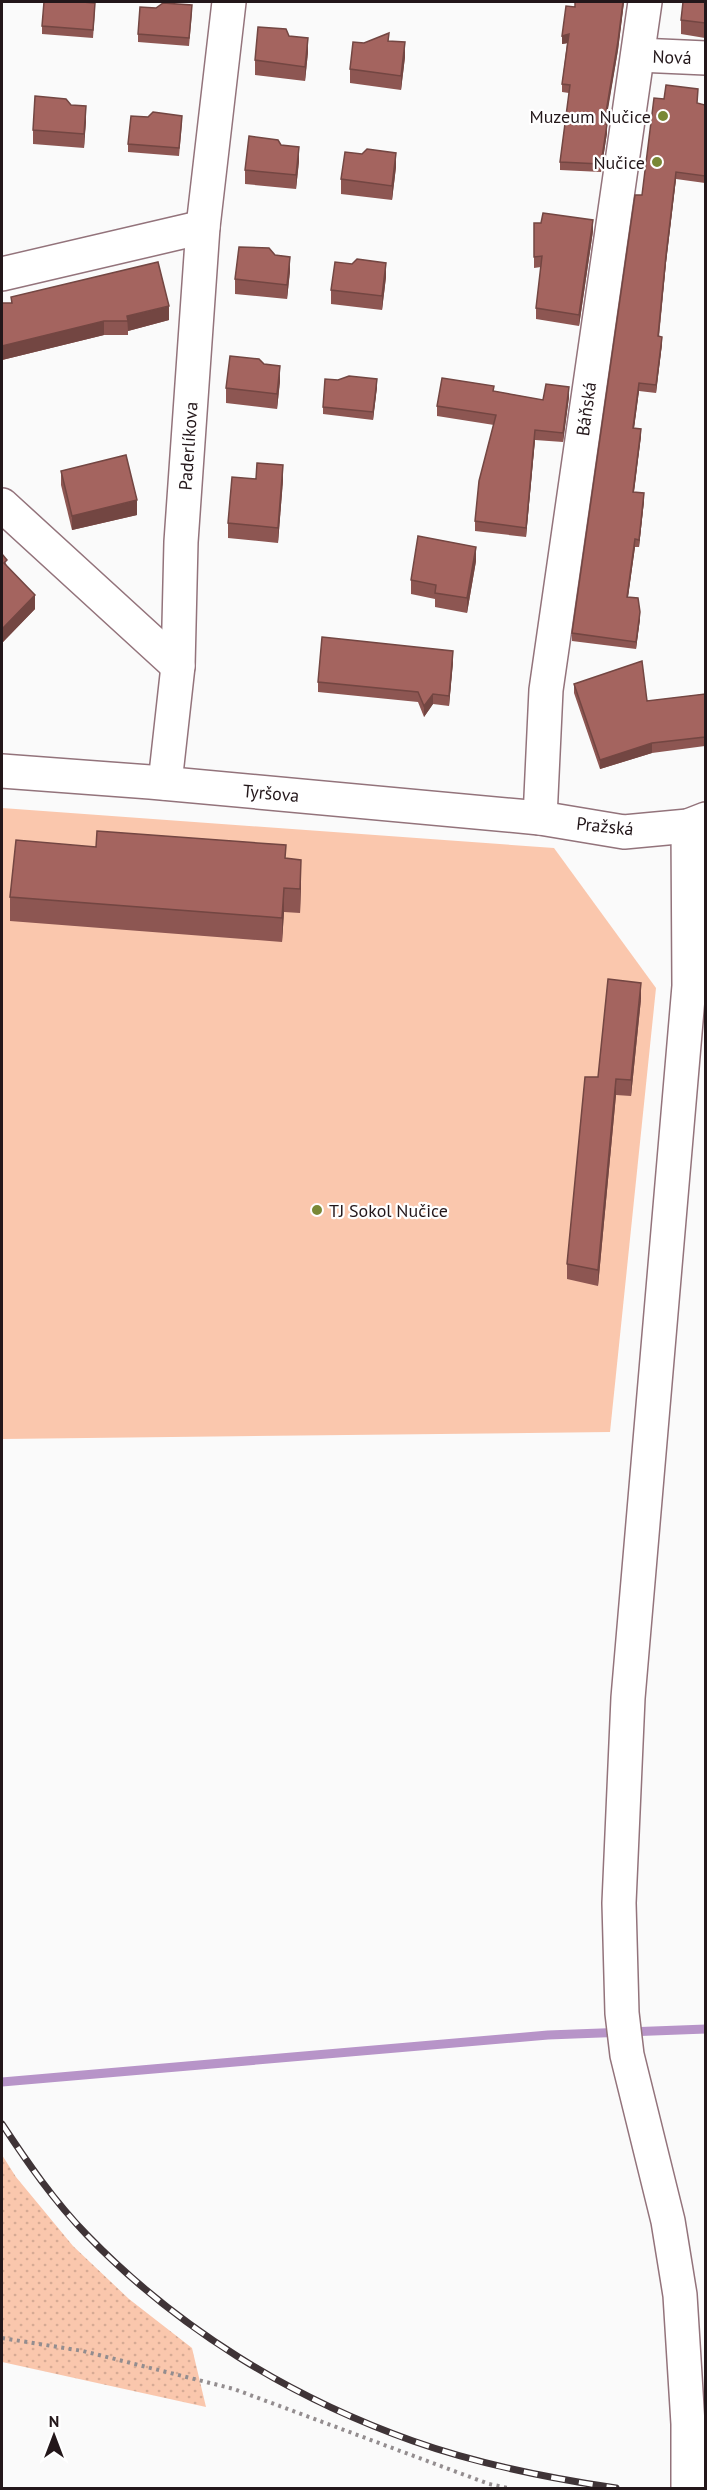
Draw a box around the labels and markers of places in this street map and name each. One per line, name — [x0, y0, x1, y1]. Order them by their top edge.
place label: Muzeum Nučice — [529, 105, 651, 128]
marker: Muzeum Nučice — [656, 109, 670, 123]
place label: Nučice — [593, 151, 645, 174]
marker: Nučice — [650, 155, 664, 169]
place label: TJ Sokol Nučice — [329, 1199, 448, 1222]
marker: TJ Sokol Nučice — [310, 1203, 324, 1217]

